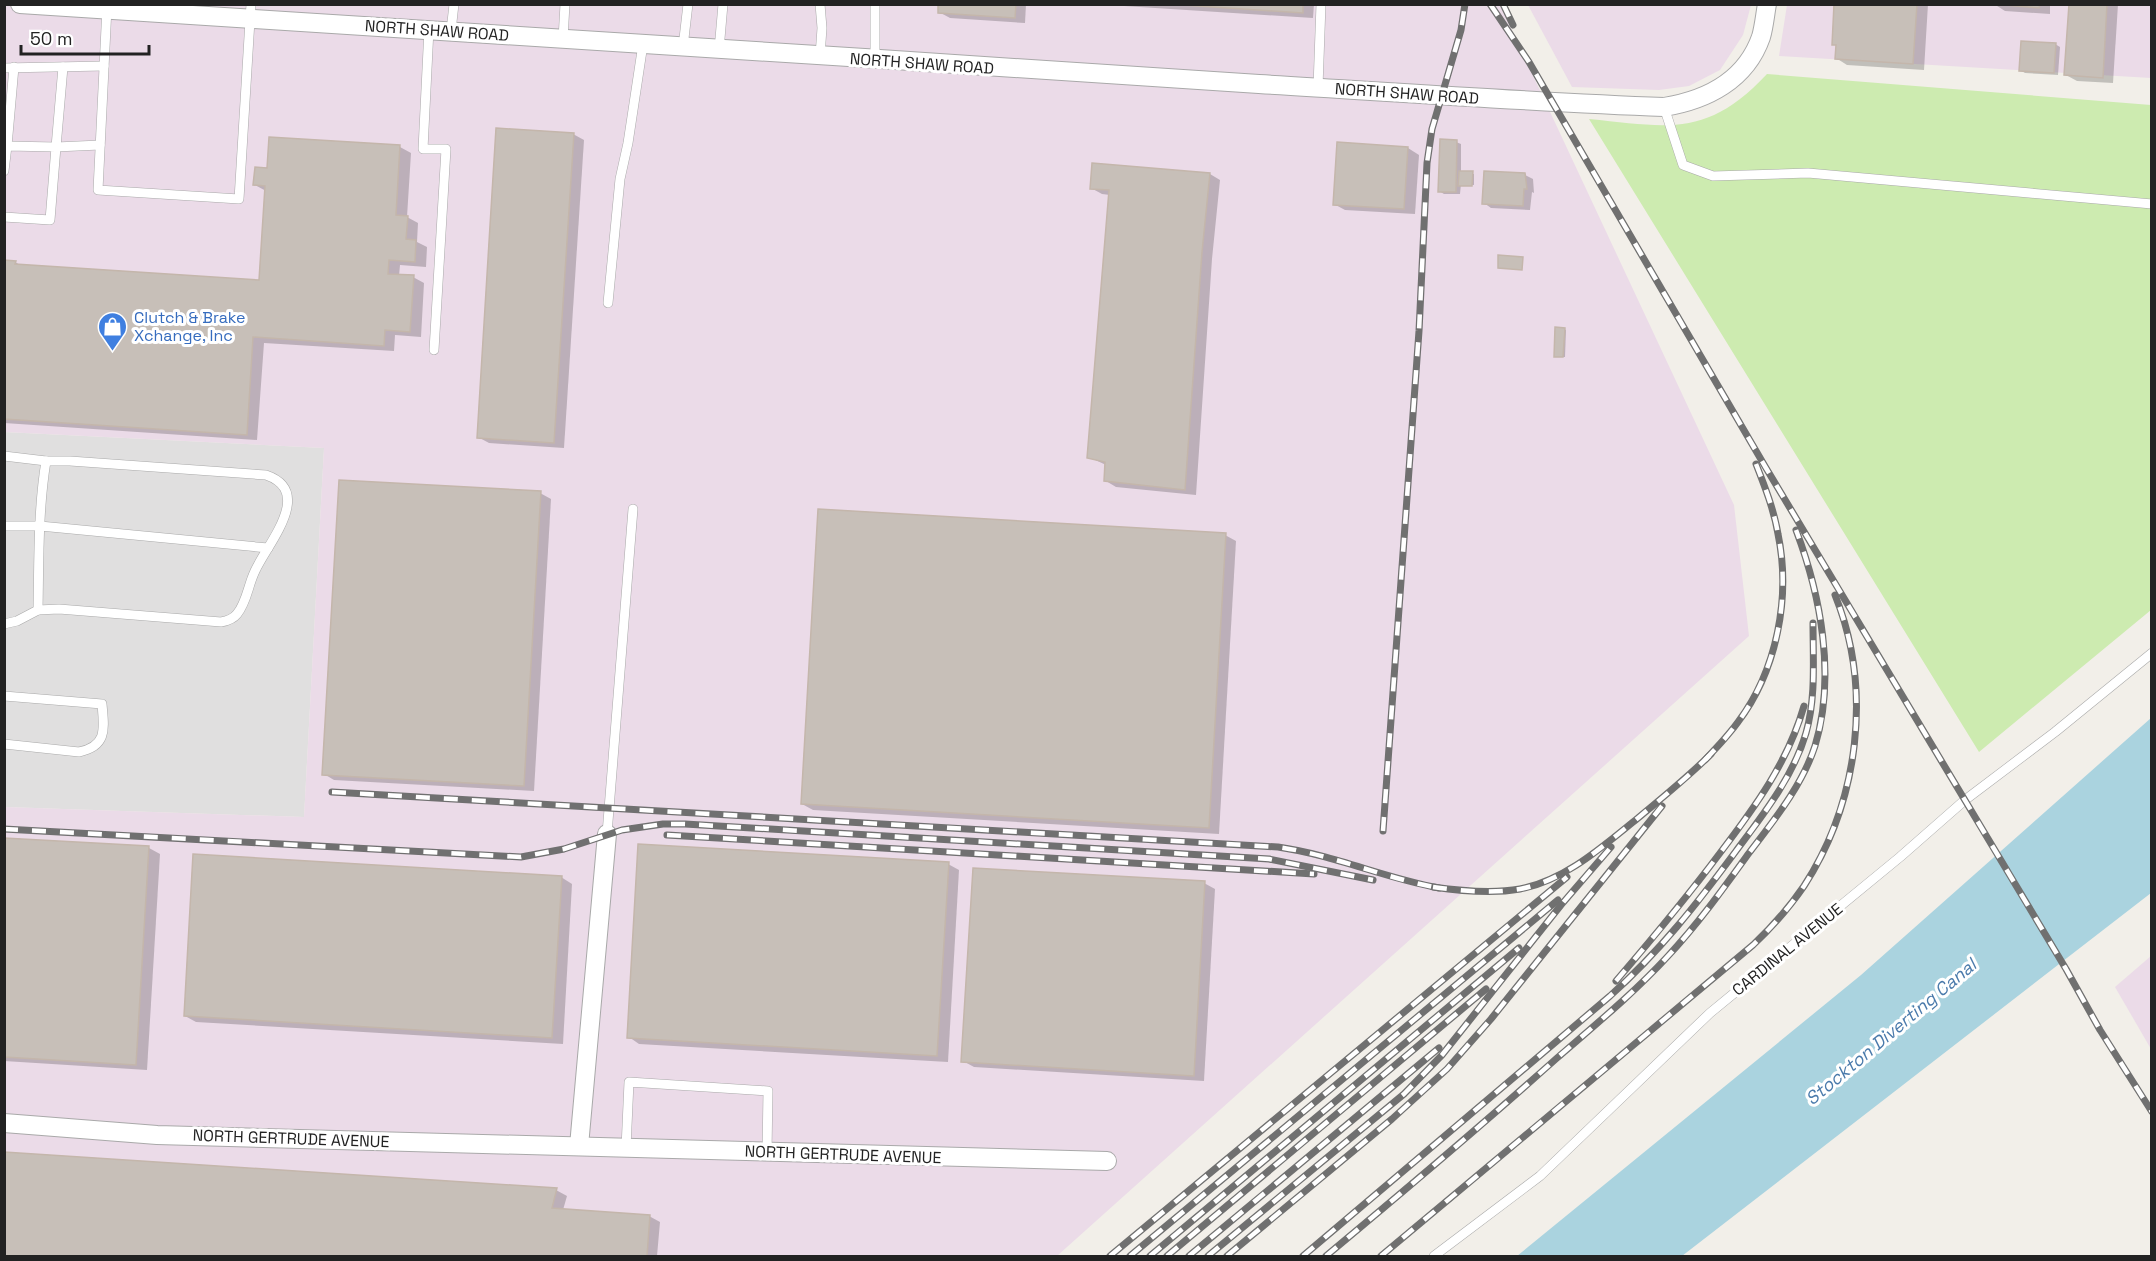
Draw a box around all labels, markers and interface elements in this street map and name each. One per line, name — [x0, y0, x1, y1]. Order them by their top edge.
street label: NORTH SHAW ROAD — [364, 15, 510, 46]
scale bar — [21, 18, 148, 56]
text: 50 m — [30, 27, 72, 50]
street label: NORTH SHAW ROAD — [849, 48, 995, 79]
street label: NORTH SHAW ROAD — [1334, 78, 1480, 109]
place label: Clutch & Brake Xchange, Inc — [134, 307, 246, 346]
shop icon: Clutch & Brake Xchange, Inc — [97, 310, 129, 352]
street label: CARDINAL AVENUE — [1728, 898, 1847, 1000]
water label: Stockton Diverting Canal — [1801, 952, 1983, 1110]
street label: NORTH GERTRUDE AVENUE — [192, 1125, 390, 1152]
street label: NORTH GERTRUDE AVENUE — [744, 1141, 942, 1168]

